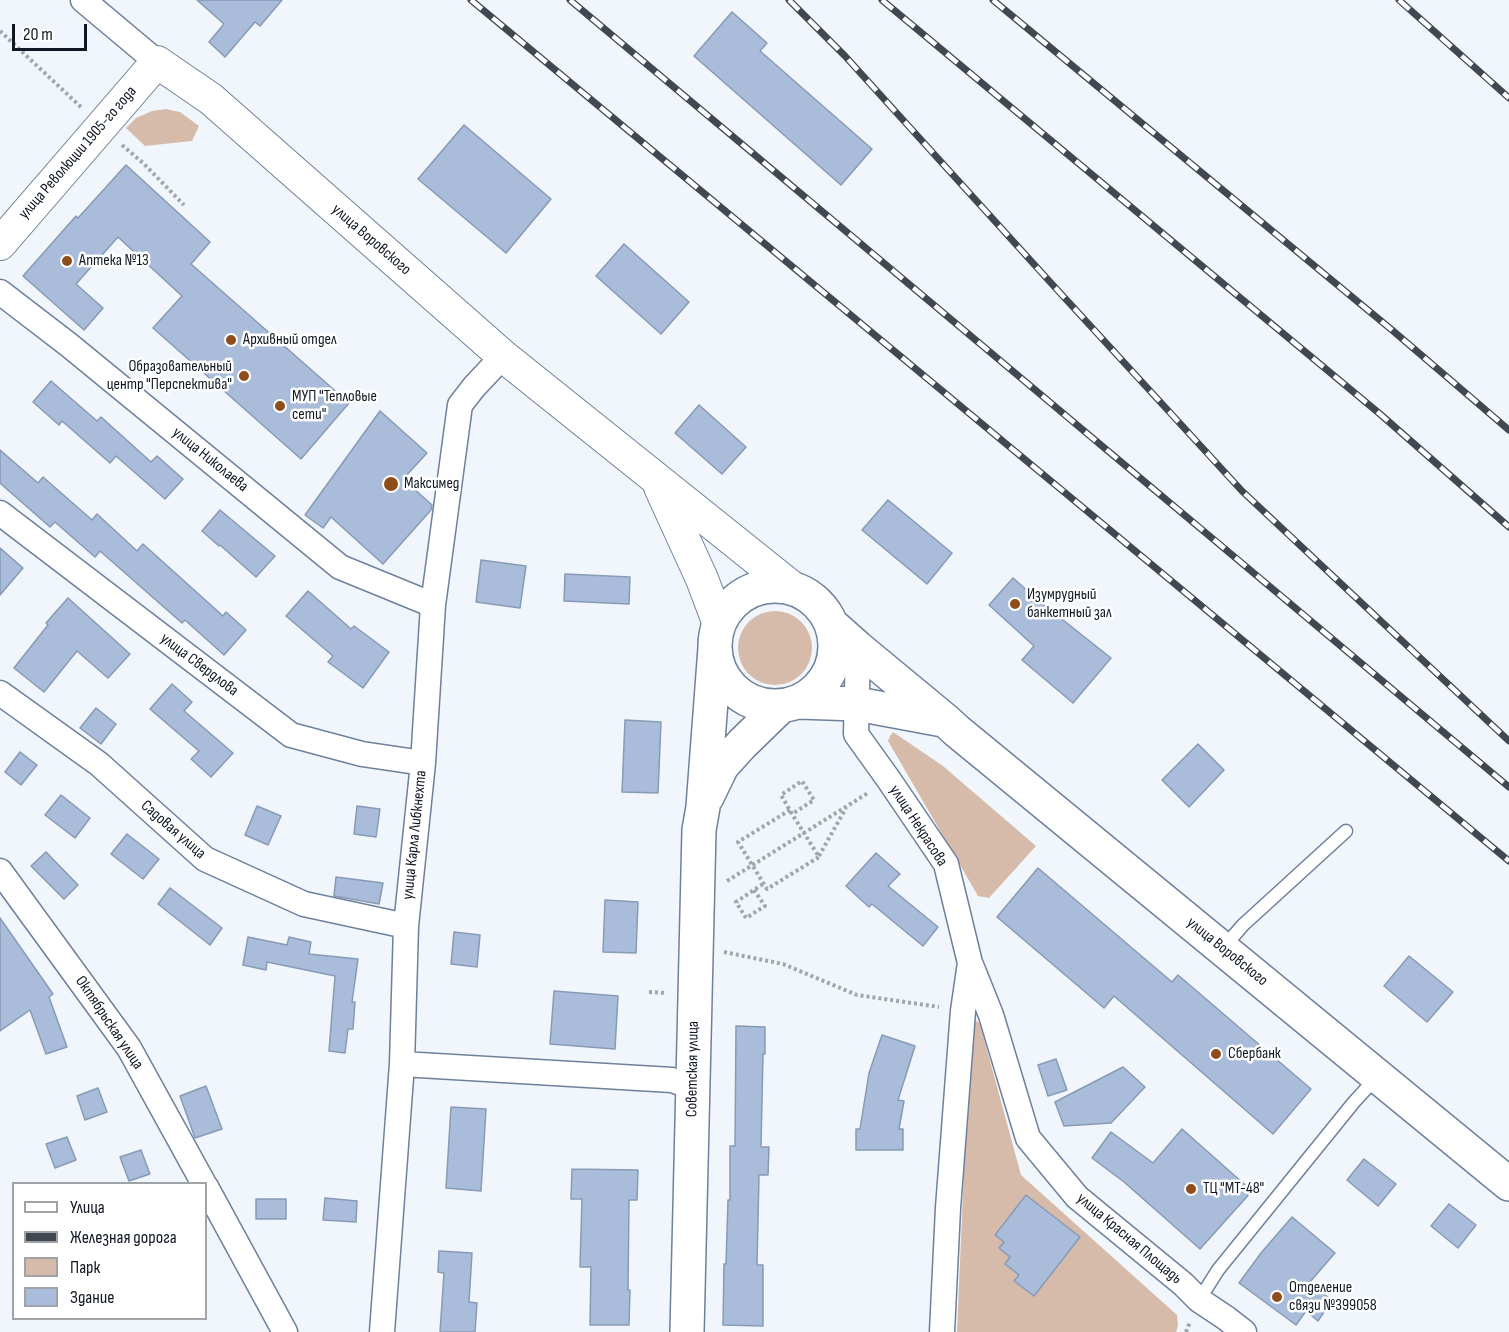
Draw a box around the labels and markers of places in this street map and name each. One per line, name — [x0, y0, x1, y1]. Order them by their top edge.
place label: Аптека №13 — [79, 251, 149, 271]
marker: Аптека №13 — [60, 254, 74, 268]
place label: Архивный отдел — [243, 330, 337, 350]
marker: Архивный отдел — [224, 333, 238, 347]
place label: Образовательный центр "Перспектива" — [107, 357, 232, 395]
marker: Образовательный центр "Перспектива" — [237, 369, 251, 383]
place label: МУП "Тепловые сети" — [292, 387, 377, 425]
marker: МУП "Тепловые сети" — [273, 399, 287, 413]
place label: Максимед — [404, 474, 459, 494]
marker: Максимед — [382, 475, 400, 493]
place label: Изумрудный банкетный зал — [1027, 585, 1112, 623]
marker: Изумрудный банкетный зал — [1008, 597, 1022, 611]
place label: Сбербанк — [1228, 1044, 1281, 1064]
marker: Сбербанк — [1209, 1047, 1223, 1061]
place label: ТЦ "МТ-48" — [1203, 1179, 1264, 1199]
marker: ТЦ "МТ-48" — [1184, 1182, 1198, 1196]
place label: Отделение связи №399058 — [1289, 1278, 1377, 1316]
marker: Отделение связи №399058 — [1270, 1290, 1284, 1304]

